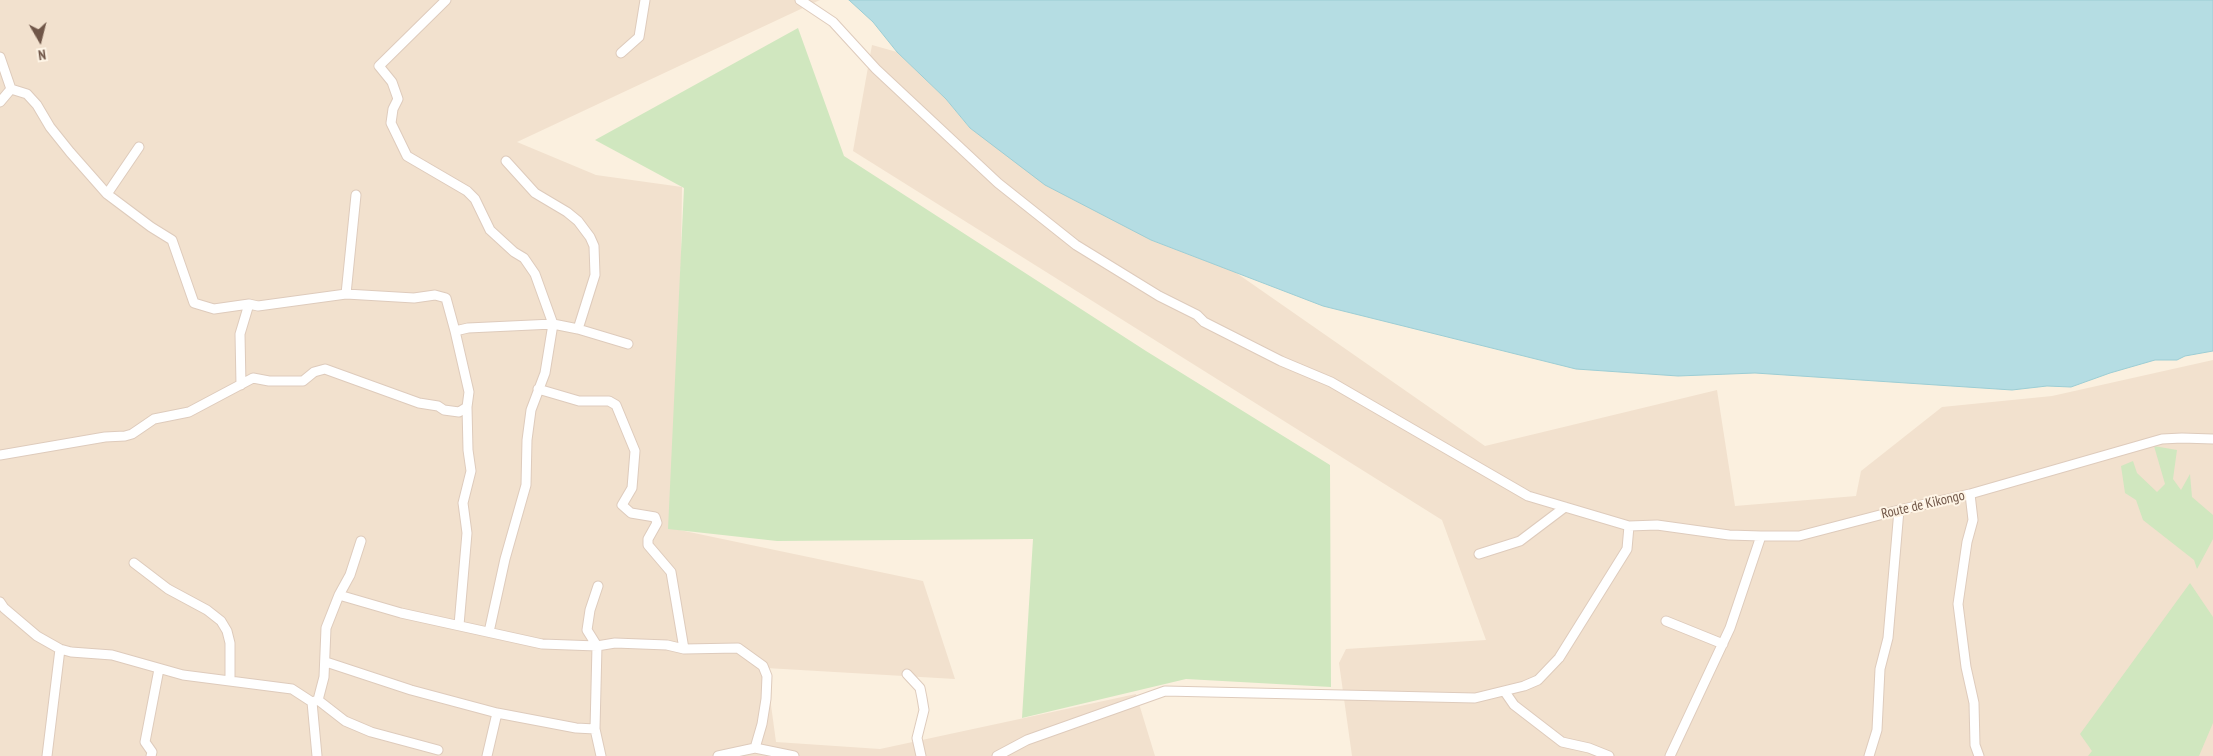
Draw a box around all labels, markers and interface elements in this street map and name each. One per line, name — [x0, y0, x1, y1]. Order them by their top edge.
north arrow — [15, 15, 65, 65]
text: N — [37, 45, 47, 64]
street label: Route de Kikongo — [1880, 487, 1966, 523]

